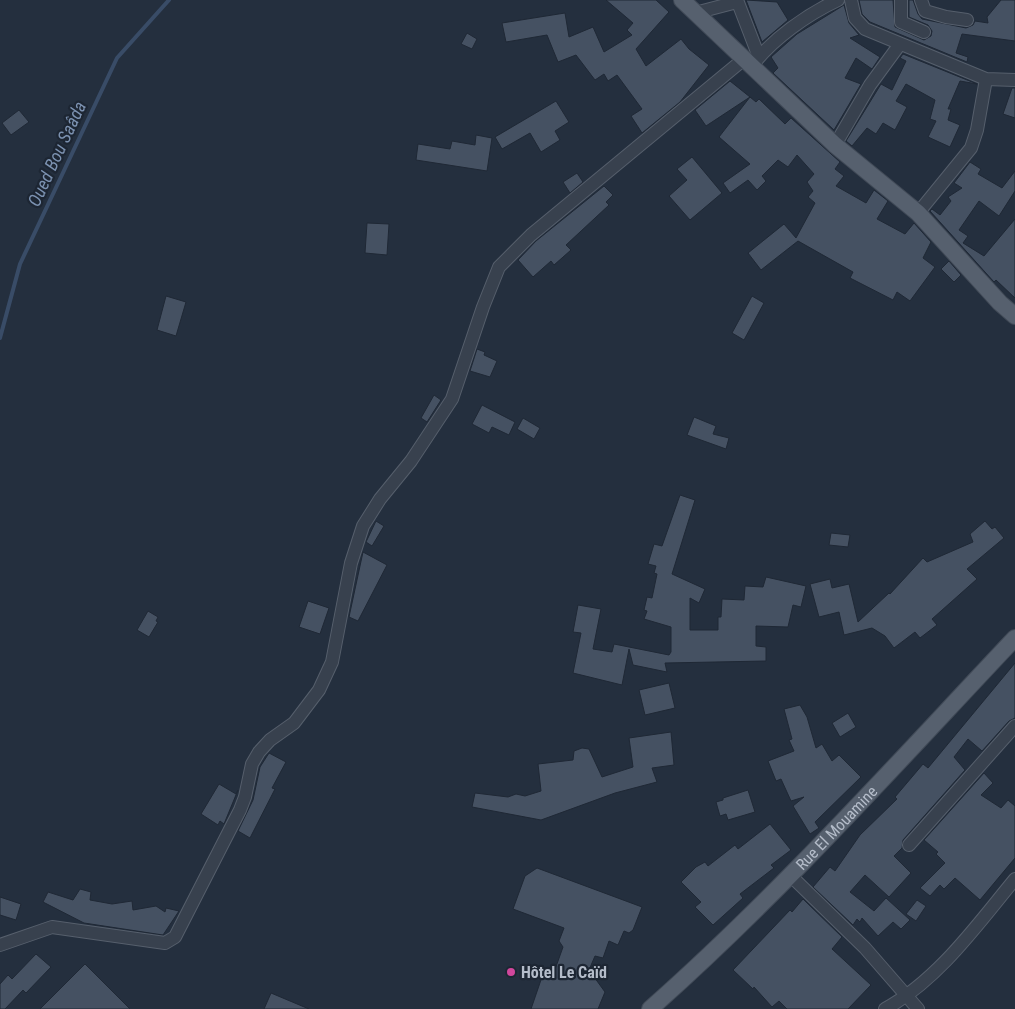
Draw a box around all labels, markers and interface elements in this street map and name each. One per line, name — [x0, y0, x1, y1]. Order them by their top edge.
water label: Oued Bou Saâda — [23, 98, 90, 210]
street label: Rue El Mouamine — [792, 782, 881, 874]
place label: Hôtel Le Caïd — [521, 963, 607, 982]
marker: Hôtel Le Caïd — [505, 966, 517, 978]

